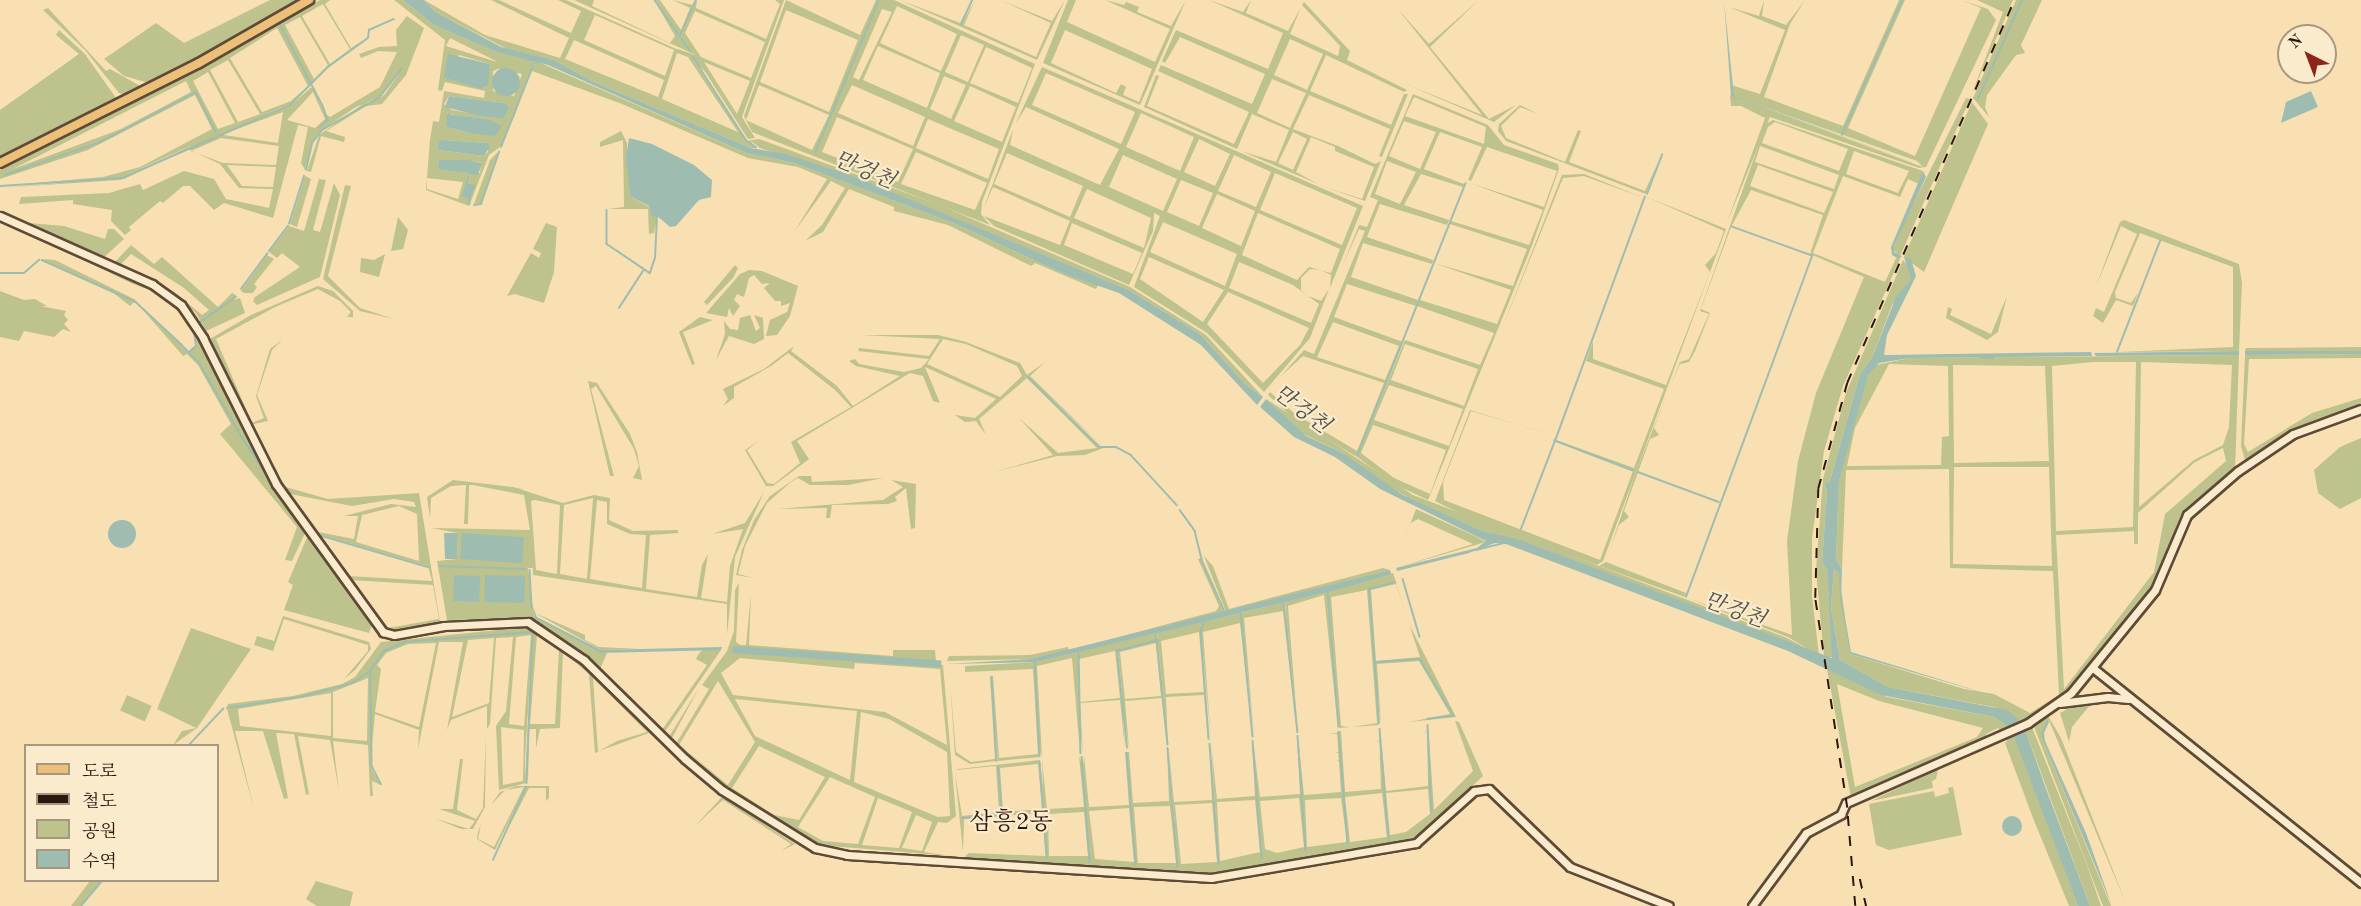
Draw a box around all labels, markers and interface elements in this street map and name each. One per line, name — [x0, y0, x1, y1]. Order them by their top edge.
north arrow — [2277, 24, 2337, 84]
text: N — [2286, 32, 2306, 52]
water label: 만겅천 — [829, 146, 899, 196]
water label: 만겅천 — [1268, 380, 1334, 440]
water label: 만겅천 — [1700, 588, 1768, 634]
legend — [24, 744, 219, 882]
text: 도로 — [82, 763, 117, 781]
text: 철도 — [82, 793, 117, 811]
district label: 삼흥2동 — [969, 810, 1053, 838]
text: 공원 — [82, 823, 117, 841]
text: 수역 — [82, 853, 117, 871]

